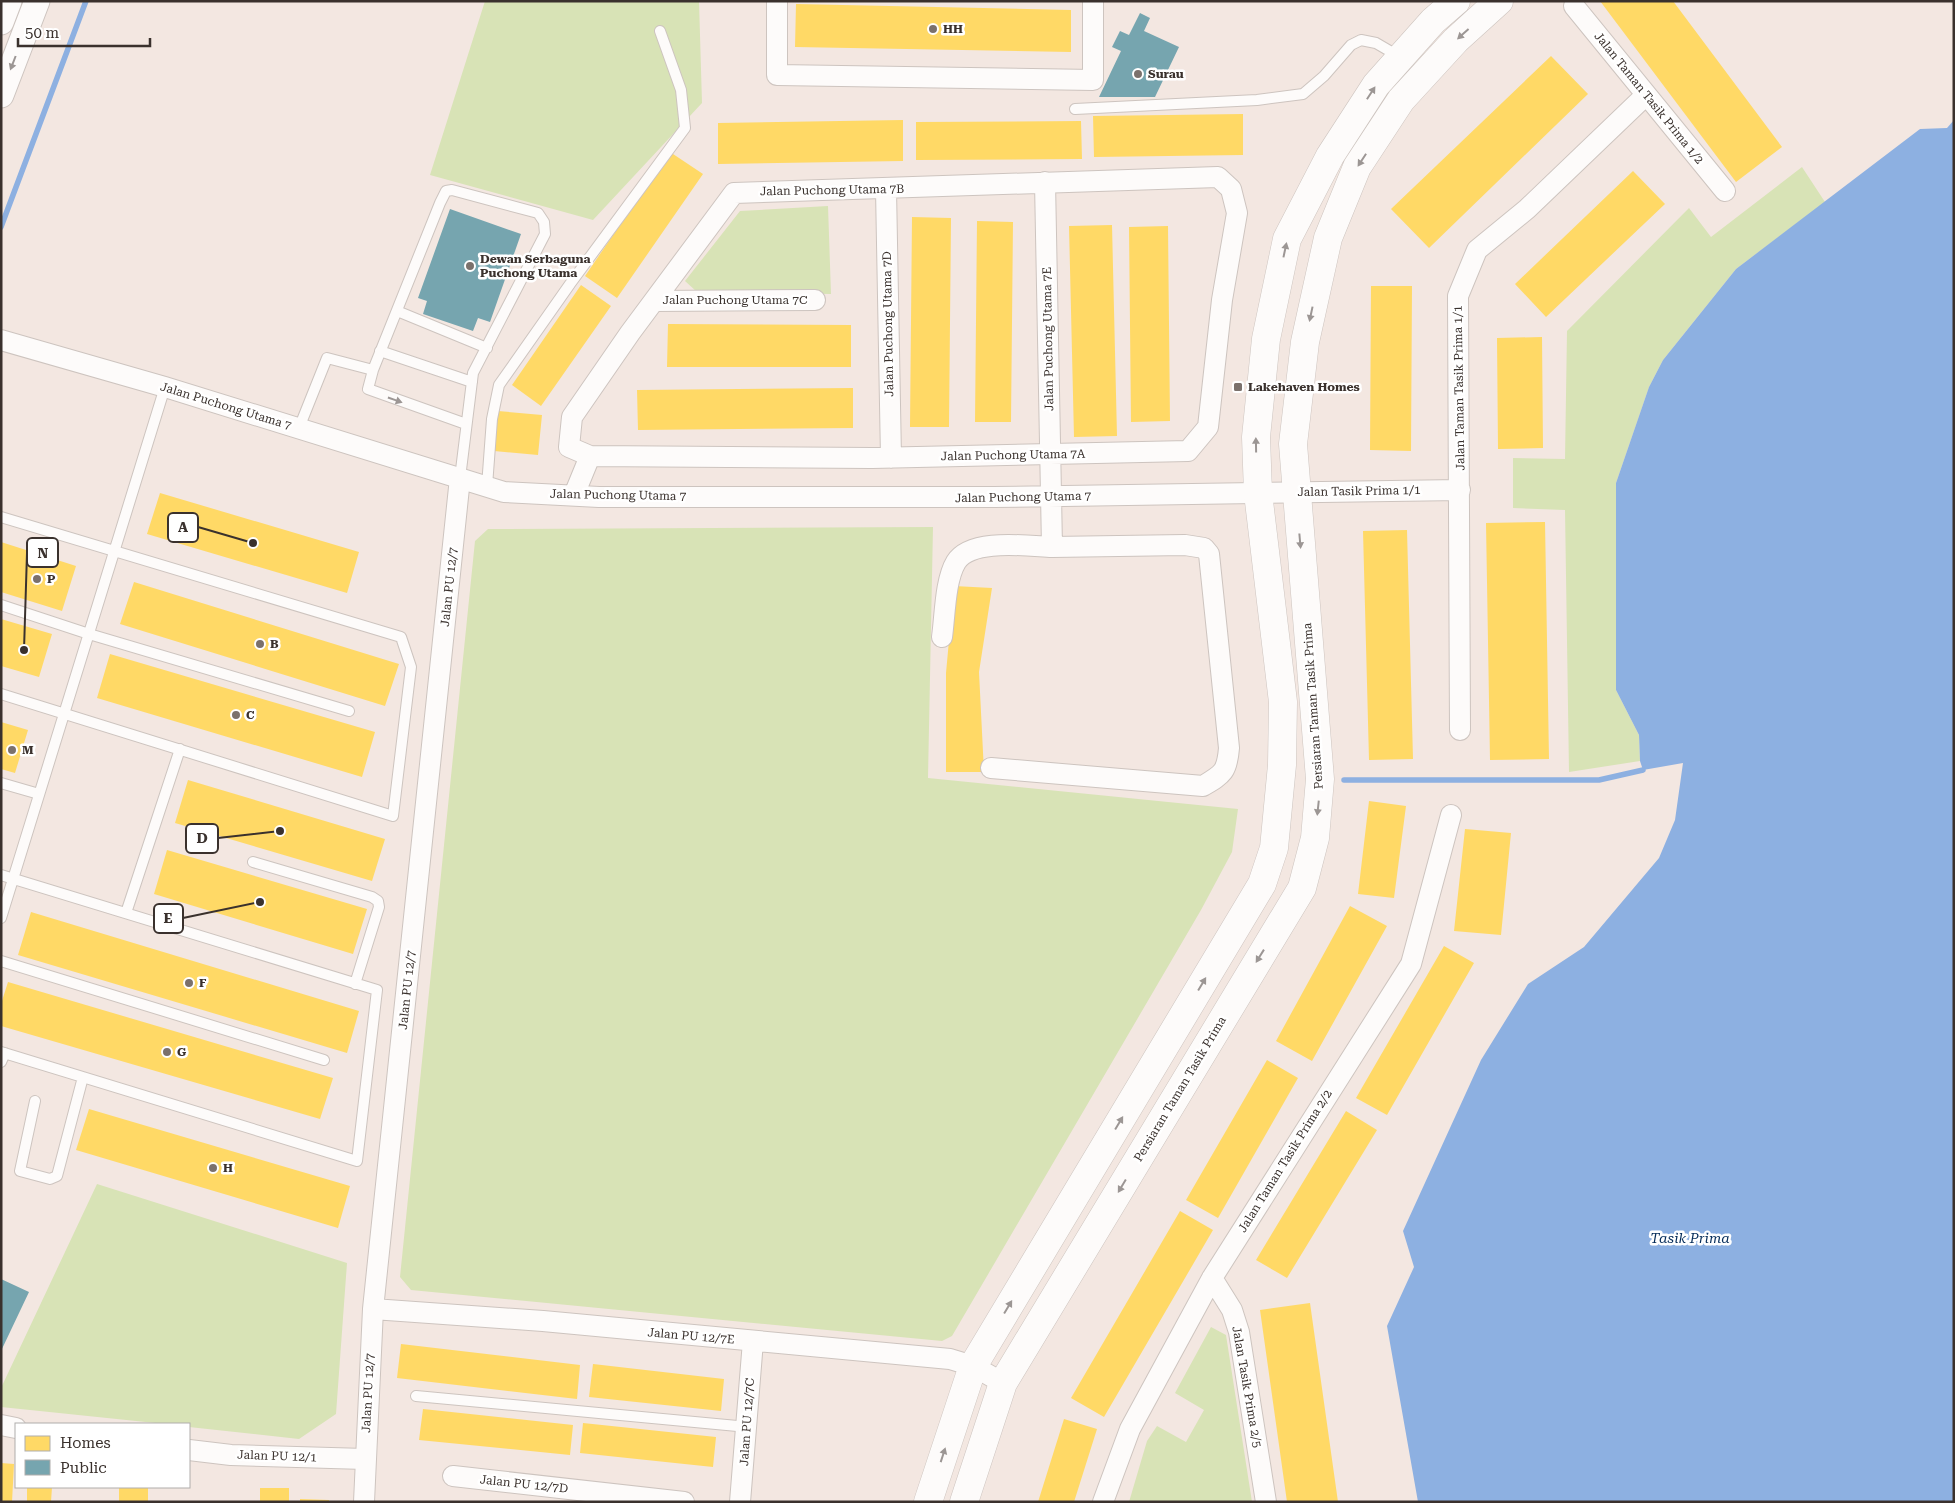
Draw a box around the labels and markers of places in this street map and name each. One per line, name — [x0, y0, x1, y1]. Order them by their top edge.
place label: HH — [943, 22, 963, 36]
marker: HH — [927, 23, 939, 35]
place label: Surau — [1148, 67, 1184, 81]
marker: Surau — [1132, 68, 1144, 80]
place label: Dewan Serbaguna Puchong Utama — [480, 252, 591, 280]
marker: Dewan Serbaguna Puchong Utama — [464, 260, 476, 272]
place label: Lakehaven Homes — [1248, 380, 1360, 394]
marker: Lakehaven Homes — [1232, 381, 1244, 393]
callout: A — [168, 513, 198, 542]
callout: N — [27, 538, 58, 567]
place label: P — [47, 572, 56, 586]
marker: P — [31, 573, 43, 585]
place label: B — [270, 637, 279, 651]
marker: B — [254, 638, 266, 650]
place label: C — [246, 708, 255, 722]
marker: C — [230, 709, 242, 721]
place label: M — [22, 743, 34, 757]
marker: M — [6, 744, 18, 756]
callout: D — [186, 824, 218, 853]
callout: E — [154, 904, 183, 933]
place label: F — [199, 976, 207, 990]
marker: F — [183, 977, 195, 989]
place label: G — [177, 1045, 187, 1059]
marker: G — [161, 1046, 173, 1058]
place label: H — [223, 1161, 233, 1175]
marker: H — [207, 1162, 219, 1174]

